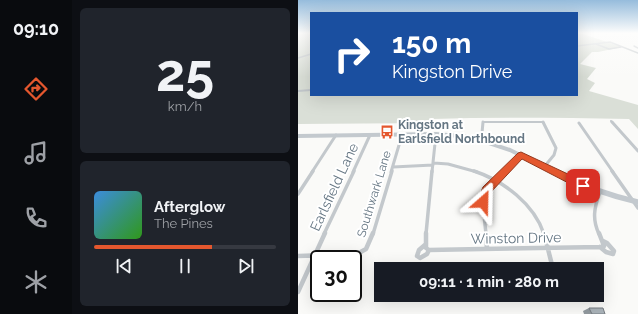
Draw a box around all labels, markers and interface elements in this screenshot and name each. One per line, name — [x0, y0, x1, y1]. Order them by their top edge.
text: 09:10 — [13, 18, 59, 39]
text: 150 m — [392, 27, 471, 60]
icon: right — [326, 28, 378, 80]
text: 25 — [156, 42, 214, 103]
text: Kingston Drive — [392, 61, 512, 82]
icon: directions — [22, 75, 50, 103]
text: km/h — [168, 99, 202, 114]
place label: Kingston at Earlsfield Northbound — [398, 118, 525, 146]
bus stop icon: Kingston at Earlsfield Northbound — [379, 124, 395, 140]
icon: music — [22, 139, 50, 167]
street label: Earlsfield Lane — [307, 141, 361, 233]
street label: Southwark Lane — [354, 149, 394, 239]
pin — [566, 169, 600, 203]
icon: arrive — [572, 175, 594, 197]
position arrow — [462, 181, 504, 223]
text: Afterglow — [154, 198, 225, 216]
icon: phone — [22, 204, 50, 232]
text: The Pines — [154, 216, 213, 231]
street label: Winston Drive — [471, 229, 561, 247]
speed limit sign: 30 — [310, 250, 362, 302]
icon: previous — [113, 255, 135, 277]
icon: pause — [174, 255, 196, 277]
icon: next — [235, 255, 257, 277]
icon: climate — [22, 268, 50, 296]
text: 09:11 · 1 min · 280 m — [419, 273, 559, 291]

